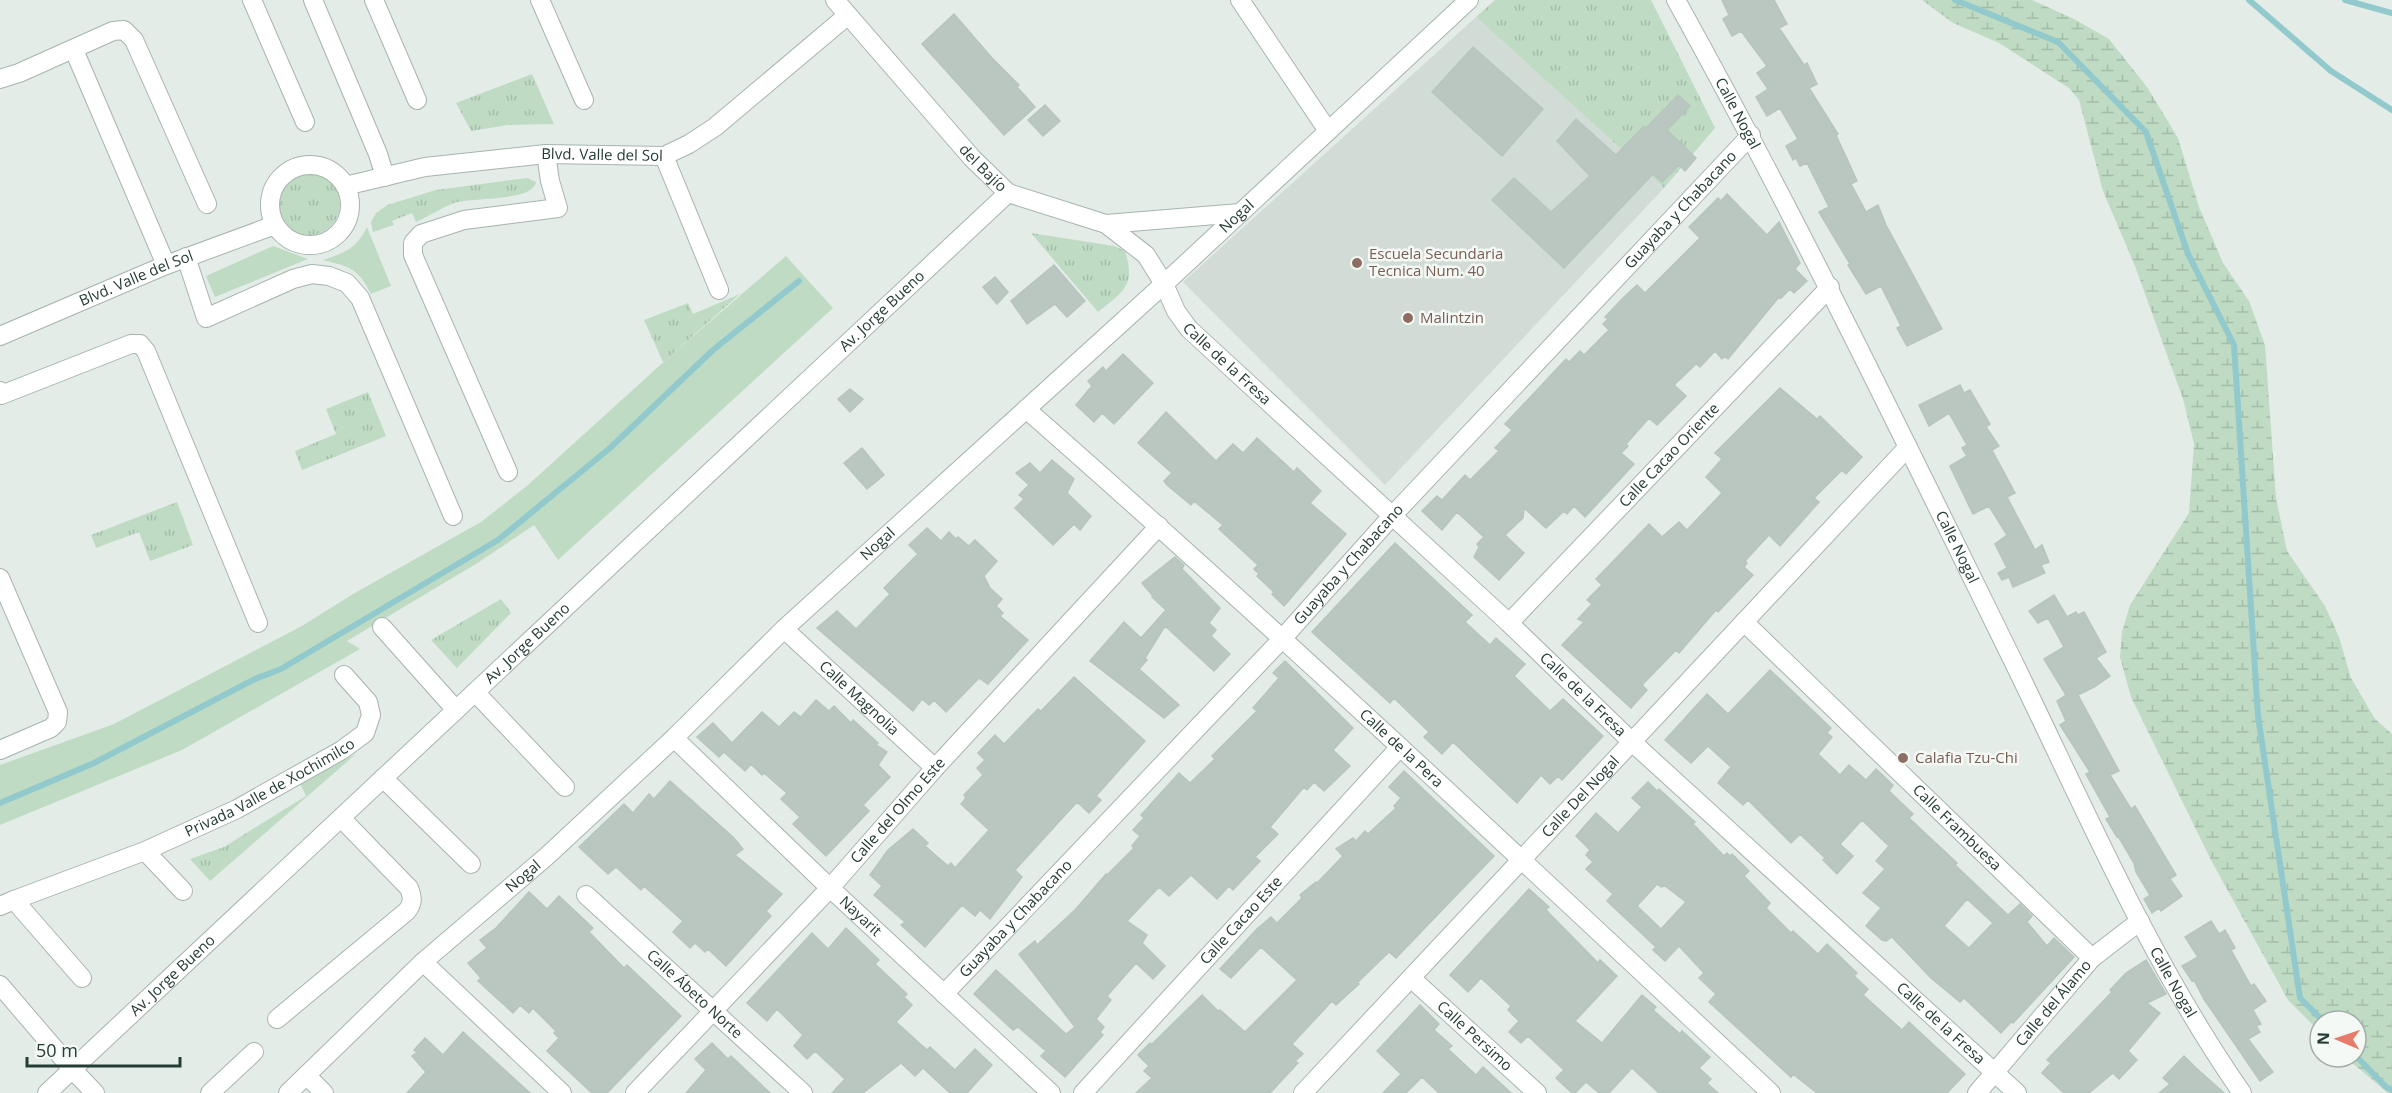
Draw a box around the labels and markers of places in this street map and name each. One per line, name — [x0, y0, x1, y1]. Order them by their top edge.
place label: Escuela Secundaria Tecnica Num. 40 — [1369, 243, 1503, 280]
marker: Escuela Secundaria Tecnica Num. 40 — [1350, 256, 1364, 270]
place label: Malintzin — [1420, 307, 1484, 327]
marker: Malintzin — [1401, 311, 1415, 325]
place label: Calafia Tzu-Chi — [1915, 747, 2018, 767]
marker: Calafia Tzu-Chi — [1896, 751, 1910, 765]

